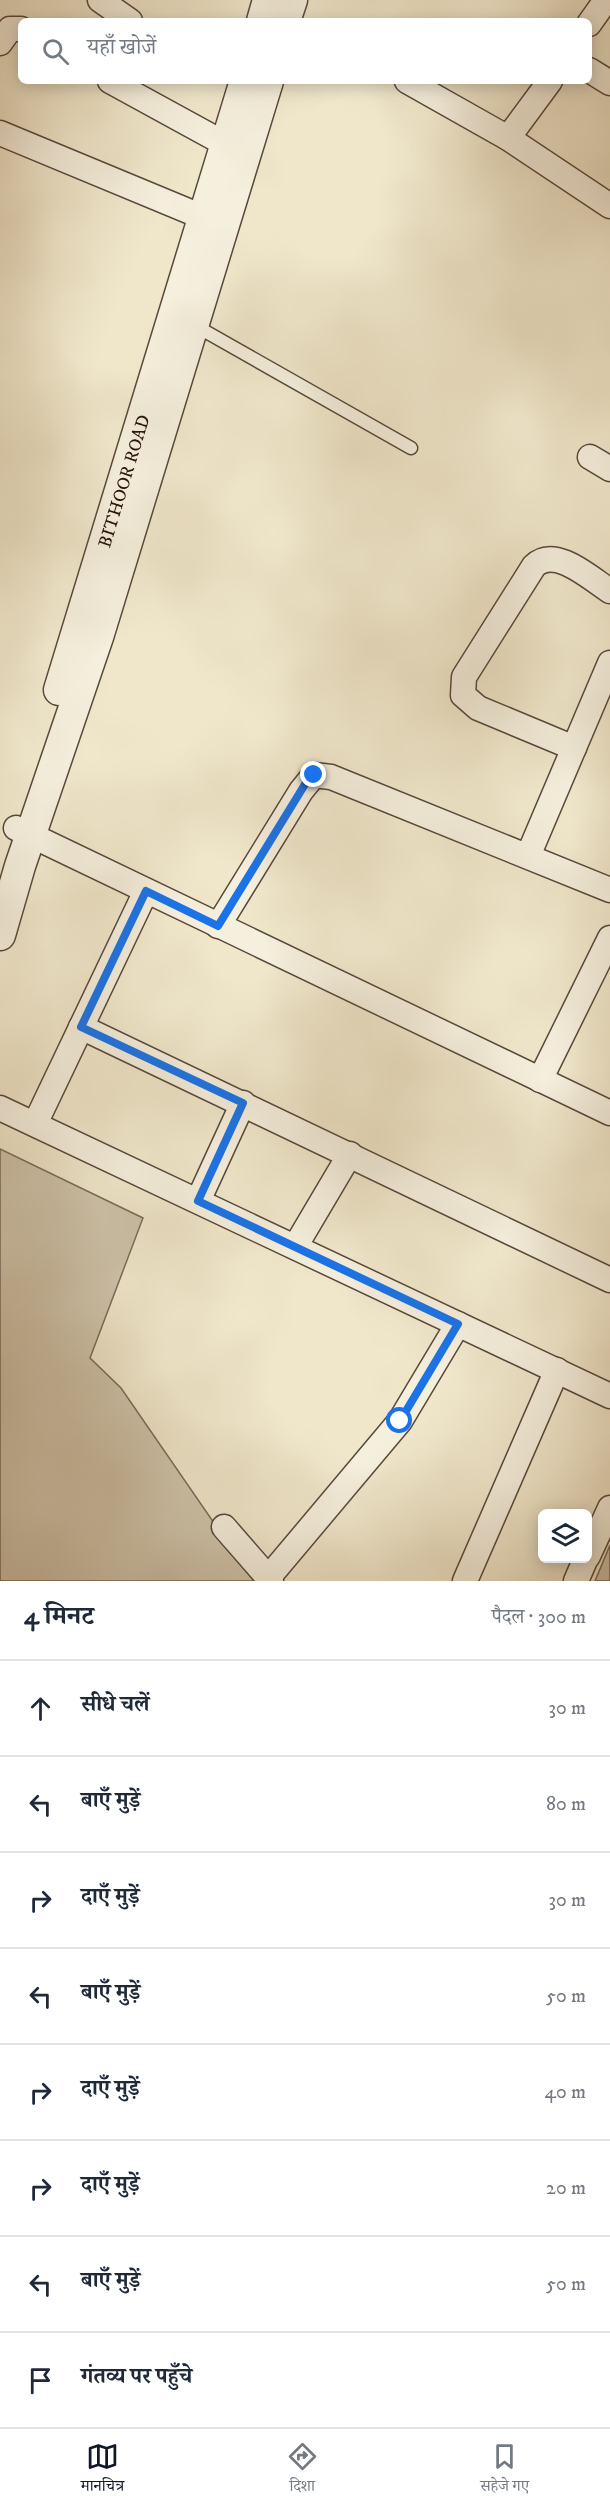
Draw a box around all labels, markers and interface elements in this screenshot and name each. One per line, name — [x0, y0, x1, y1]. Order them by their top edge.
search box — [18, 18, 592, 84]
text: यहाँ खोजें — [87, 34, 156, 61]
icon: search — [39, 35, 72, 68]
street label: BITHOOR ROAD — [94, 412, 156, 550]
route end — [300, 761, 326, 787]
route start — [386, 1407, 412, 1433]
map controls — [538, 1509, 592, 1563]
button: layers — [538, 1509, 592, 1563]
text: 4 मिनट — [24, 1600, 94, 1633]
text: पैदल · 300 m — [492, 1605, 586, 1630]
text: सीधे चलें — [81, 1691, 150, 1718]
icon: ahead — [24, 1692, 57, 1725]
text: 30 m — [548, 1696, 586, 1721]
text: बाएँ मुड़ें — [81, 1787, 140, 1814]
icon: left — [24, 1788, 57, 1821]
text: 80 m — [546, 1792, 586, 1817]
text: दाएँ मुड़ें — [81, 1883, 140, 1910]
icon: right — [24, 1884, 57, 1917]
text: 30 m — [548, 1888, 586, 1913]
text: बाएँ मुड़ें — [81, 1979, 140, 2006]
icon: left — [24, 1980, 57, 2013]
text: 50 m — [546, 1984, 586, 2009]
text: दाएँ मुड़ें — [81, 2075, 140, 2102]
icon: right — [24, 2076, 57, 2109]
text: 40 m — [544, 2080, 586, 2105]
text: दाएँ मुड़ें — [81, 2171, 140, 2198]
icon: right — [24, 2172, 57, 2205]
text: 20 m — [546, 2176, 586, 2201]
text: बाएँ मुड़ें — [81, 2267, 140, 2294]
icon: left — [24, 2268, 57, 2301]
text: 50 m — [546, 2272, 586, 2297]
text: गंतव्य पर पहुँचे — [81, 2363, 192, 2390]
icon: arrive — [24, 2364, 57, 2397]
tab: मानचित्र — [81, 2440, 124, 2501]
tab: दिशा — [286, 2440, 319, 2501]
tab: सहेजे गए — [480, 2440, 529, 2501]

